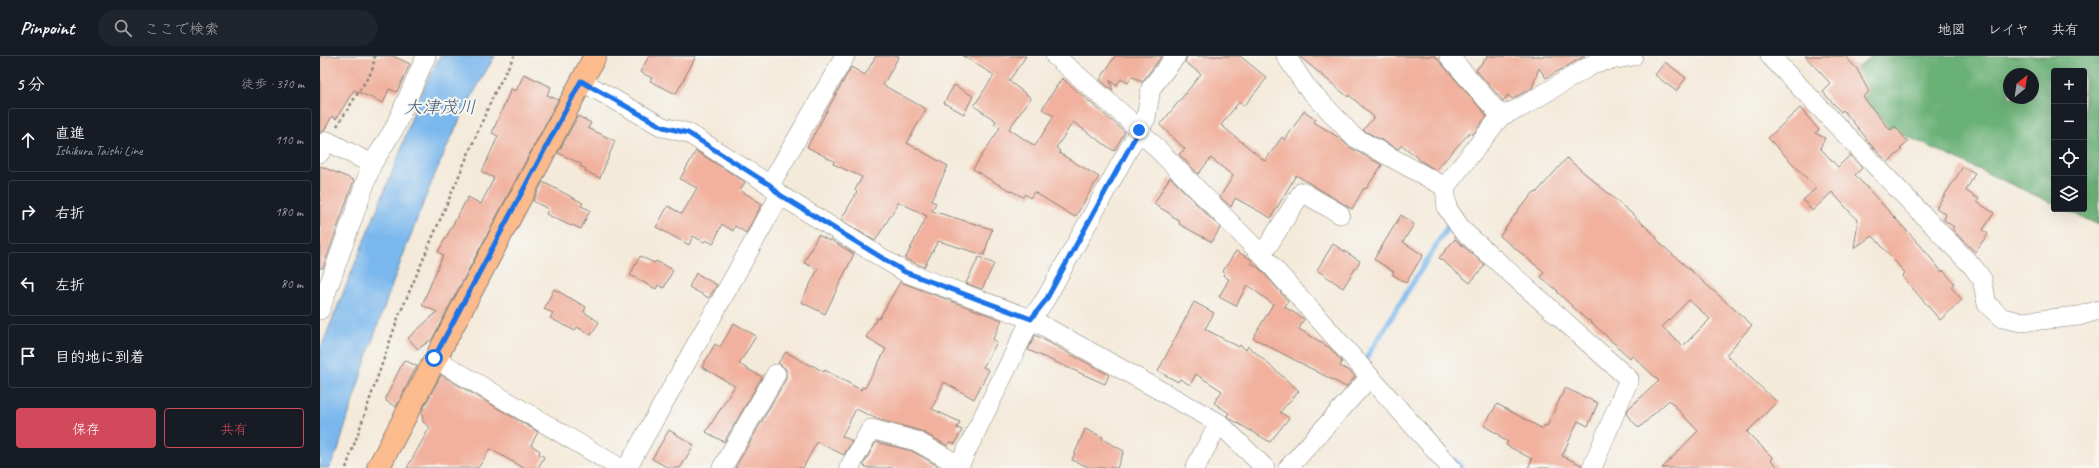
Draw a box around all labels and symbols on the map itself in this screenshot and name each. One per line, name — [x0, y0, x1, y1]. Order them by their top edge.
north arrow — [2003, 68, 2039, 104]
water label: 大津茂川 — [404, 96, 476, 118]
route end — [1130, 121, 1148, 139]
route start — [425, 349, 443, 367]

